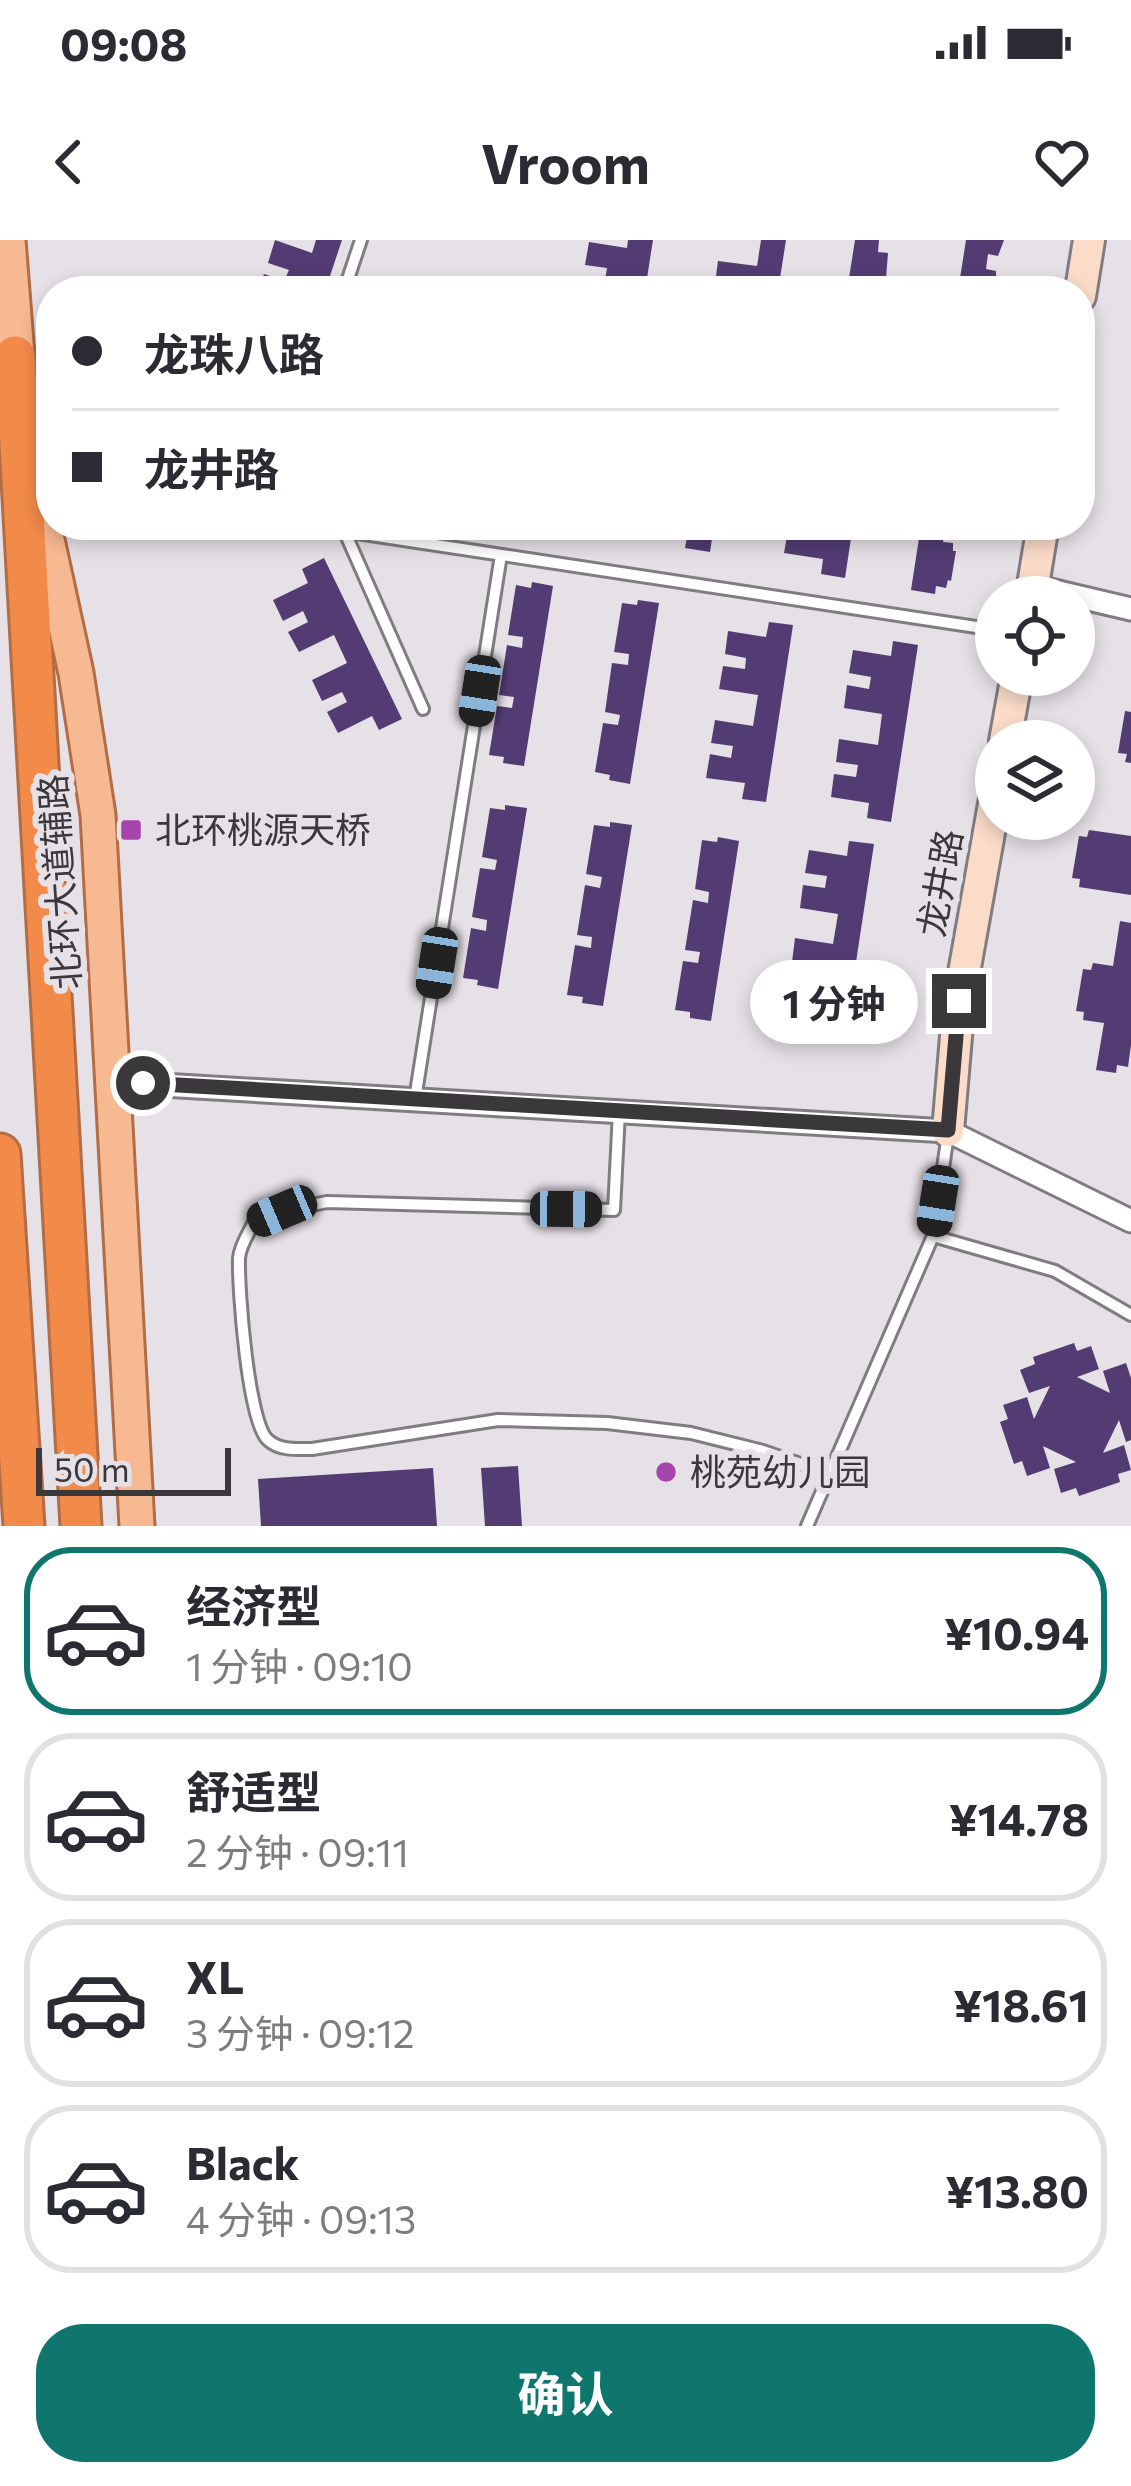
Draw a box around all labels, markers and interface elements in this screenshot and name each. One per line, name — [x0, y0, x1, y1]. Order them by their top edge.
text: 09:08 — [60, 15, 187, 70]
icon: back — [36, 129, 102, 195]
text: Vroom — [481, 129, 650, 195]
icon: heart — [1029, 129, 1095, 195]
text: 龙珠八路 — [144, 325, 324, 380]
text: 龙井路 — [144, 440, 279, 495]
map controls — [975, 576, 1095, 840]
button: locate — [975, 576, 1095, 696]
car — [457, 653, 503, 729]
button: layers — [975, 720, 1095, 840]
street label: 北环大道辅路 — [29, 773, 87, 991]
place label: 北环桃源天桥 — [155, 806, 371, 850]
marker: 北环桃源天桥 — [118, 817, 144, 843]
street label: 龙井路 — [907, 826, 969, 940]
car — [414, 925, 460, 1001]
callout: 1 分钟 — [749, 959, 917, 1043]
route end — [932, 974, 986, 1028]
text: 1 分钟 — [782, 978, 886, 1026]
route start — [116, 1056, 170, 1110]
car — [915, 1163, 961, 1239]
car — [242, 1180, 322, 1242]
car — [530, 1190, 602, 1228]
scale bar — [36, 1442, 231, 1495]
text: 50 m — [54, 1448, 130, 1489]
place label: 桃苑幼儿园 — [690, 1448, 870, 1492]
marker: 桃苑幼儿园 — [653, 1459, 679, 1485]
icon: car — [42, 1577, 150, 1685]
text: 经济型 — [186, 1577, 321, 1632]
text: ¥10.94 — [944, 1604, 1089, 1659]
text: 1 分钟 · 09:10 — [186, 1641, 413, 1689]
icon: car — [42, 1763, 150, 1871]
text: 舒适型 — [186, 1763, 321, 1818]
text: ¥14.78 — [949, 1790, 1089, 1845]
text: 2 分钟 · 09:11 — [186, 1827, 409, 1875]
text: XL — [186, 1948, 244, 2003]
icon: car — [42, 1949, 150, 2057]
text: ¥18.61 — [953, 1976, 1089, 2031]
text: 3 分钟 · 09:12 — [186, 2008, 414, 2056]
text: Black — [186, 2134, 299, 2189]
icon: car — [42, 2135, 150, 2243]
text: ¥13.80 — [945, 2162, 1089, 2217]
text: 4 分钟 · 09:13 — [186, 2194, 416, 2242]
button: 确认 — [36, 2324, 1095, 2462]

